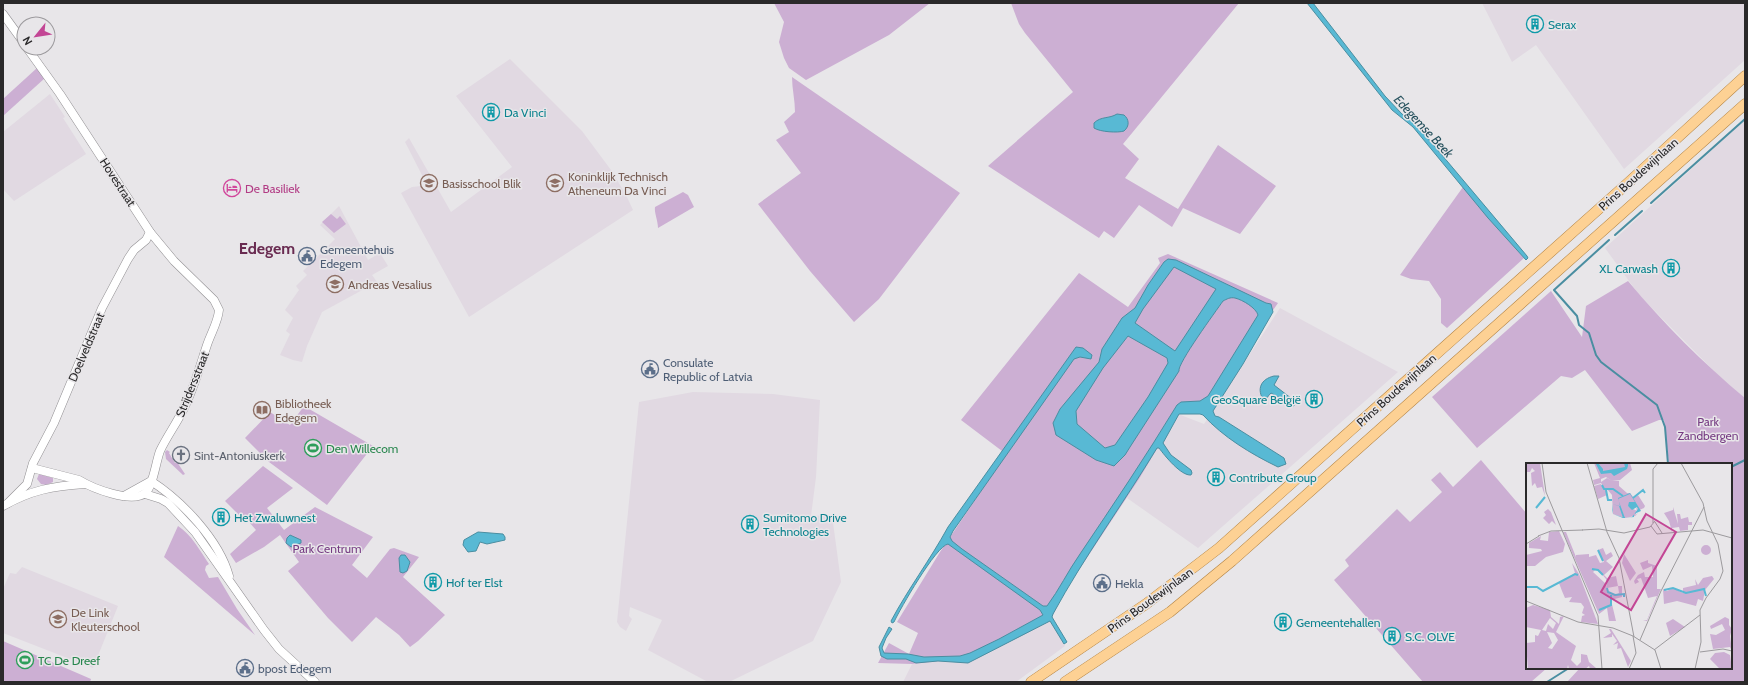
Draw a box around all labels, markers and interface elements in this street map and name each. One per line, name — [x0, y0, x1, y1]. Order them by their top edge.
building icon: Serax — [1525, 14, 1545, 34]
north arrow — [16, 16, 56, 56]
place label: Serax — [1548, 17, 1577, 32]
text: N — [19, 34, 35, 48]
water label: Edegemse Beek — [1391, 91, 1457, 161]
building icon: Da Vinci — [481, 102, 501, 122]
place label: Da Vinci — [504, 105, 546, 120]
street label: Prins Boudewijnlaan — [1595, 134, 1681, 214]
street label: Hovestraat — [97, 155, 139, 209]
place label: Koninklijk Technisch Atheneum Da Vinci — [568, 169, 668, 198]
school or university icon: Basisschool Blik — [419, 173, 439, 193]
school or university icon: Koninklijk Technisch Atheneum Da Vinci — [545, 173, 565, 193]
place label: Basisschool Blik — [442, 176, 522, 191]
hotel icon: De Basiliek — [222, 178, 242, 198]
place label: De Basiliek — [245, 181, 300, 196]
district label: Edegem — [239, 239, 295, 258]
place label: Gemeentehuis Edegem — [320, 242, 394, 271]
public building icon: Gemeentehuis Edegem — [297, 246, 317, 266]
building icon: XL Carwash — [1661, 258, 1681, 278]
place label: XL Carwash — [1599, 261, 1658, 276]
school or university icon: Andreas Vesalius — [325, 274, 345, 294]
place label: Andreas Vesalius — [348, 277, 432, 292]
street label: Doelveldstraat — [65, 310, 107, 384]
street label: Strijdersstraat — [172, 349, 212, 419]
street label: Prins Boudewijnlaan — [1353, 350, 1439, 430]
place label: Consulate Republic of Latvia — [663, 355, 753, 384]
public building icon: Consulate Republic of Latvia — [640, 359, 660, 379]
building icon: GeoSquare België — [1304, 389, 1324, 409]
place label: GeoSquare België — [1211, 392, 1301, 407]
place label: Bibliotheek Edegem — [275, 396, 332, 425]
library icon: Bibliotheek Edegem — [252, 400, 272, 420]
park label: Park Zandbergen — [1678, 414, 1739, 443]
sports icon: Den Willecom — [303, 438, 323, 458]
place label: Den Willecom — [326, 441, 398, 456]
church icon: Sint-Antoniuskerk — [171, 445, 191, 465]
place label: Sint-Antoniuskerk — [194, 448, 285, 463]
inset map — [1526, 463, 1732, 669]
building icon: Contribute Group — [1206, 467, 1226, 487]
place label: Contribute Group — [1229, 470, 1317, 485]
building icon: Het Zwaluwnest — [211, 507, 231, 527]
place label: Het Zwaluwnest — [234, 510, 316, 525]
place label: Sumitomo Drive Technologies — [763, 510, 847, 539]
building icon: Sumitomo Drive Technologies — [740, 514, 760, 534]
park label: Park Centrum — [293, 541, 361, 556]
street label: Prins Boudewijnlaan — [1104, 564, 1196, 636]
building icon: Hof ter Elst — [423, 572, 443, 592]
public building icon: Hekla — [1092, 573, 1112, 593]
place label: Hof ter Elst — [446, 575, 503, 590]
place label: Hekla — [1115, 576, 1144, 591]
place label: De Link Kleuterschool — [71, 605, 140, 634]
school or university icon: De Link Kleuterschool — [48, 609, 68, 629]
building icon: Gemeentehallen — [1273, 612, 1293, 632]
place label: Gemeentehallen — [1296, 615, 1381, 630]
building icon: S.C. OLVE — [1382, 626, 1402, 646]
place label: S.C. OLVE — [1405, 629, 1455, 644]
sports icon: TC De Dreef — [15, 650, 35, 670]
place label: TC De Dreef — [38, 653, 100, 668]
public building icon: bpost Edegem — [235, 658, 255, 678]
place label: bpost Edegem — [258, 661, 332, 676]

